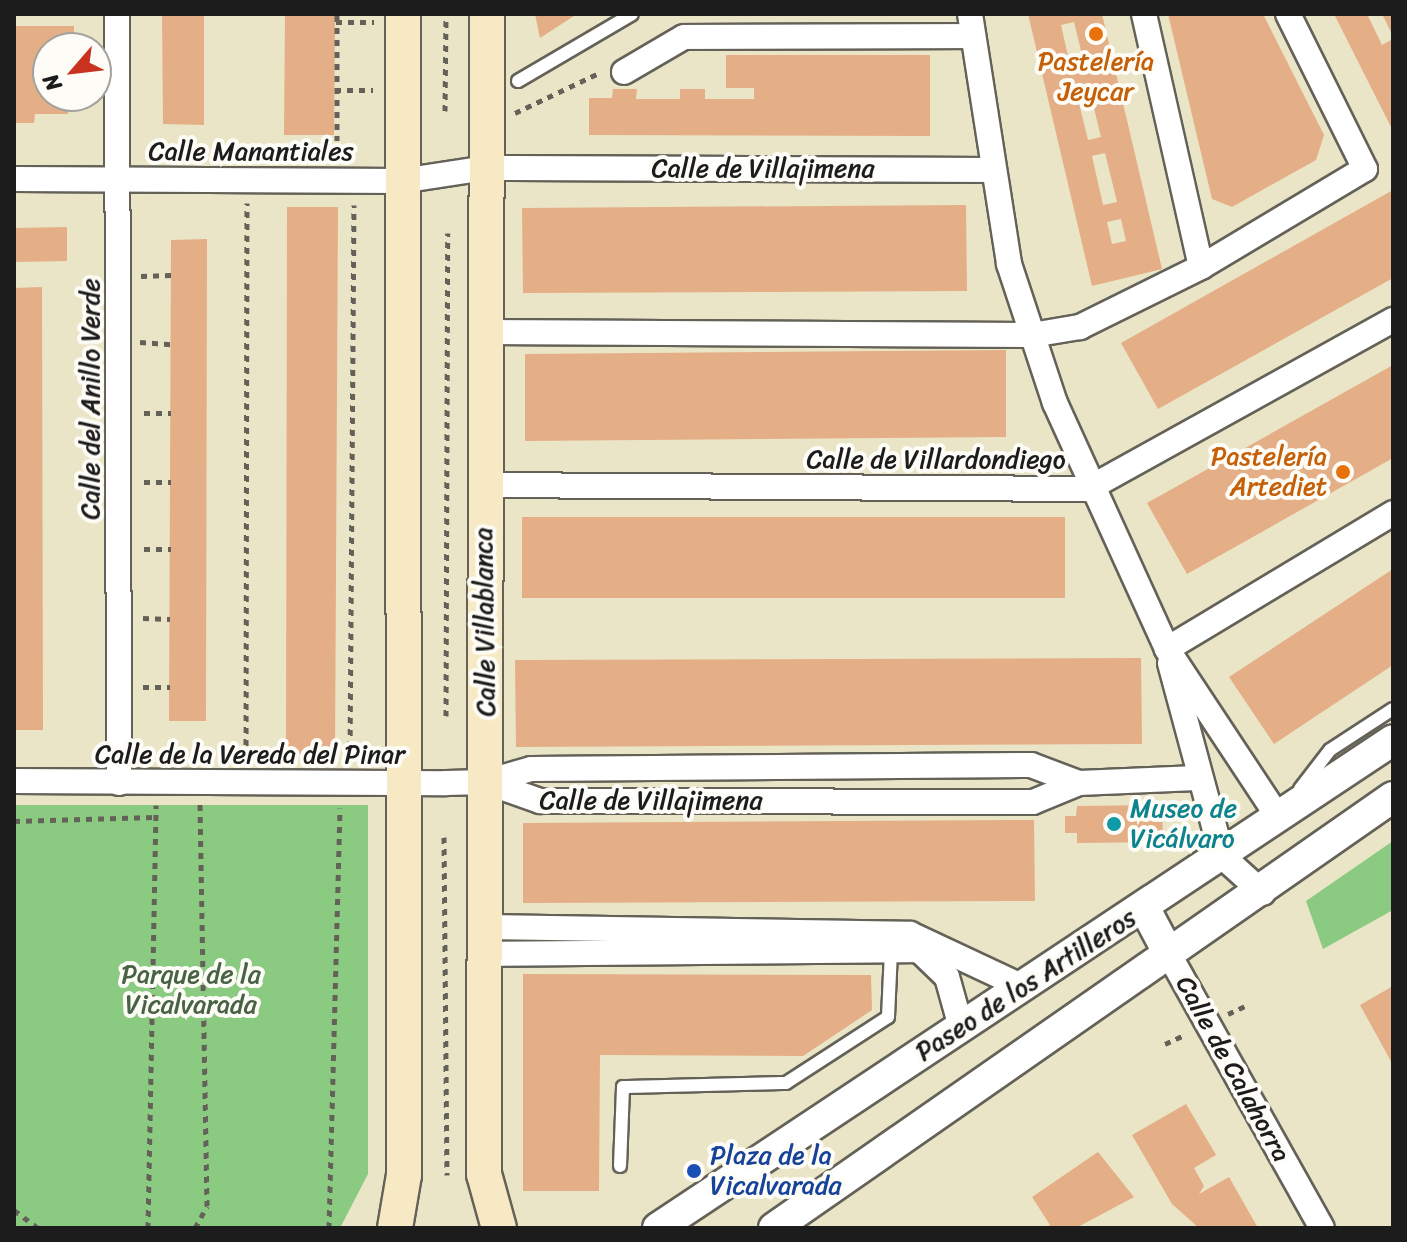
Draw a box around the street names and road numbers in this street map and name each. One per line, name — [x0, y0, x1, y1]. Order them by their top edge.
street label: Calle Manantiales — [149, 136, 353, 168]
street label: Calle de Villajimena — [651, 153, 875, 185]
street label: Calle del Anillo Verde — [75, 278, 107, 520]
street label: Calle de Villardondiego — [806, 444, 1066, 476]
street label: Calle Villablanca — [468, 527, 502, 717]
street label: Calle de la Vereda del Pinar — [94, 739, 406, 771]
street label: Calle de Villajimena — [539, 785, 763, 817]
street label: Paseo de los Artilleros — [910, 902, 1142, 1068]
street label: Calle de Calahorra — [1169, 970, 1297, 1168]

